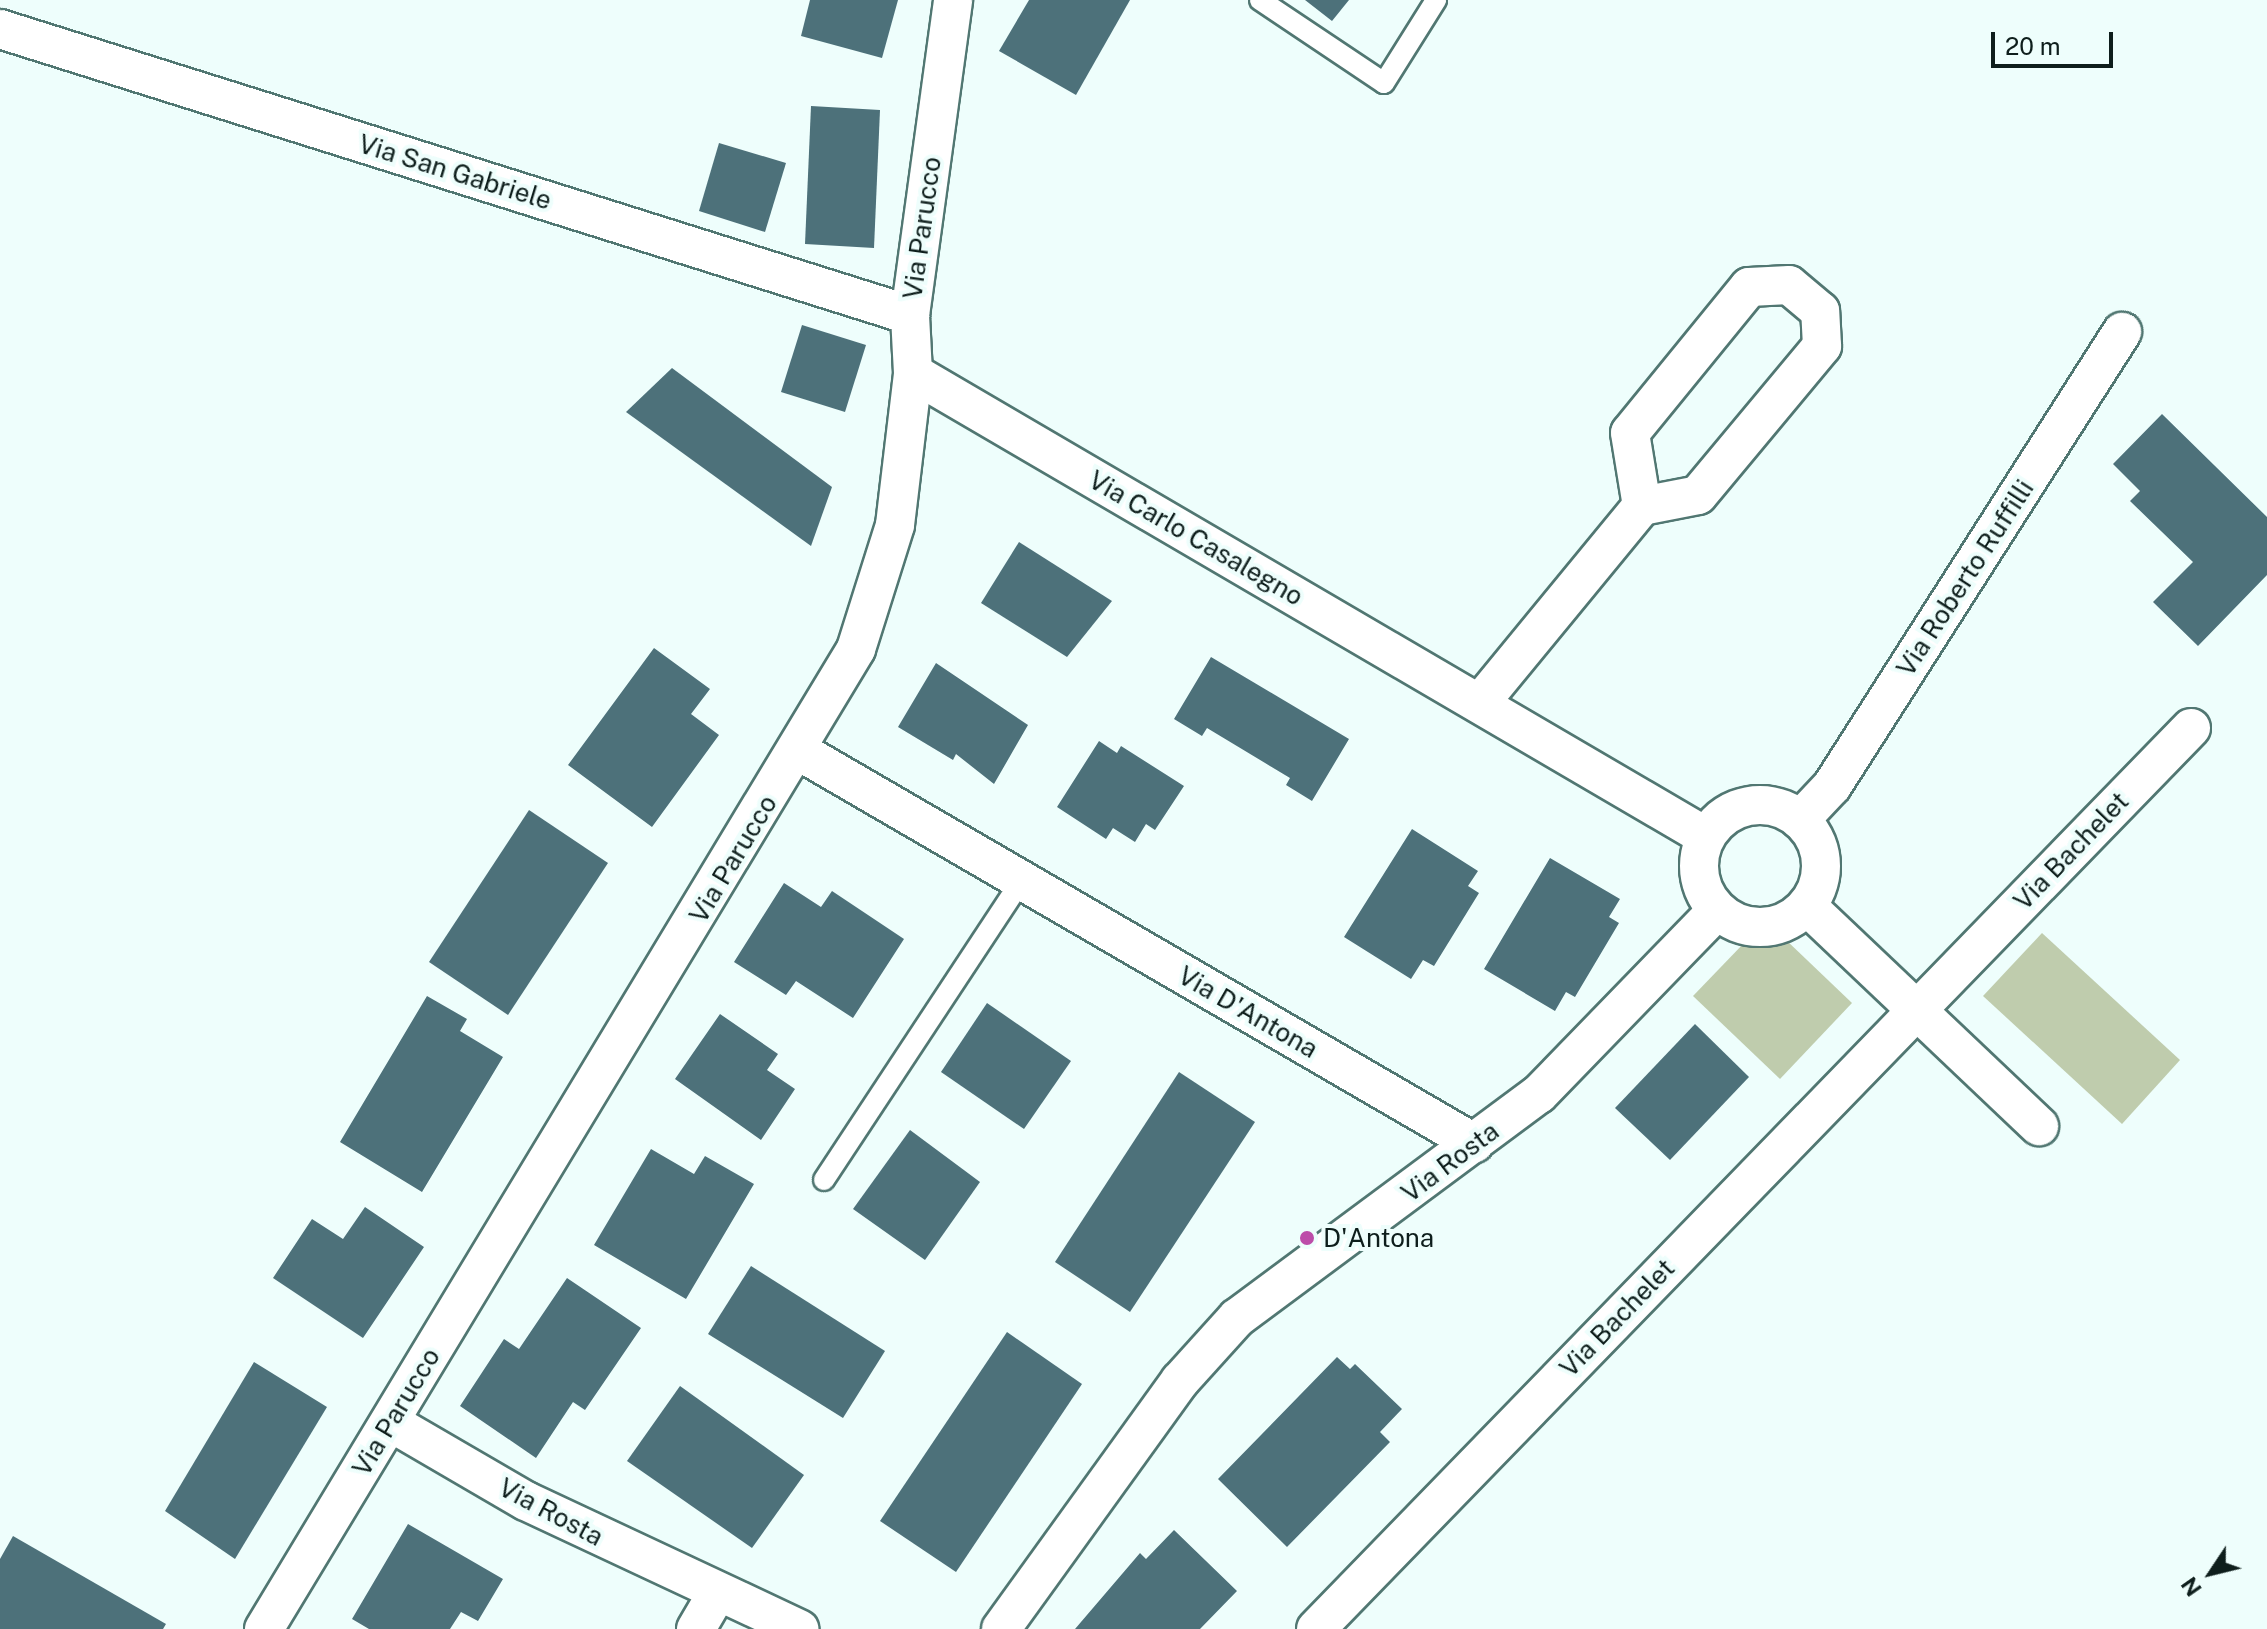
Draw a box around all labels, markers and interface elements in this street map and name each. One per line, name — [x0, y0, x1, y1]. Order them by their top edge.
scale bar — [1995, 16, 2117, 66]
text: 20 m — [2005, 32, 2061, 60]
street label: Via San Gabriele — [355, 128, 555, 216]
street label: Via Parucco — [897, 155, 947, 301]
street label: Via Carlo Casalegno — [1083, 464, 1309, 612]
street label: Via Roberto Ruffilli — [1890, 474, 2040, 682]
street label: Via Bachelet — [2007, 786, 2135, 916]
street label: Via Parucco — [683, 790, 783, 928]
street label: Via D'Antona — [1173, 960, 1323, 1064]
street label: Via Rosta — [1395, 1115, 1505, 1209]
place label: D'Antona — [1323, 1222, 1434, 1254]
marker: D'Antona — [1298, 1229, 1316, 1247]
street label: Via Bachelet — [1553, 1253, 1681, 1383]
street label: Via Parucco — [346, 1343, 446, 1481]
street label: Via Rosta — [494, 1472, 608, 1552]
north arrow — [2171, 1533, 2251, 1613]
text: N — [2176, 1572, 2207, 1601]

